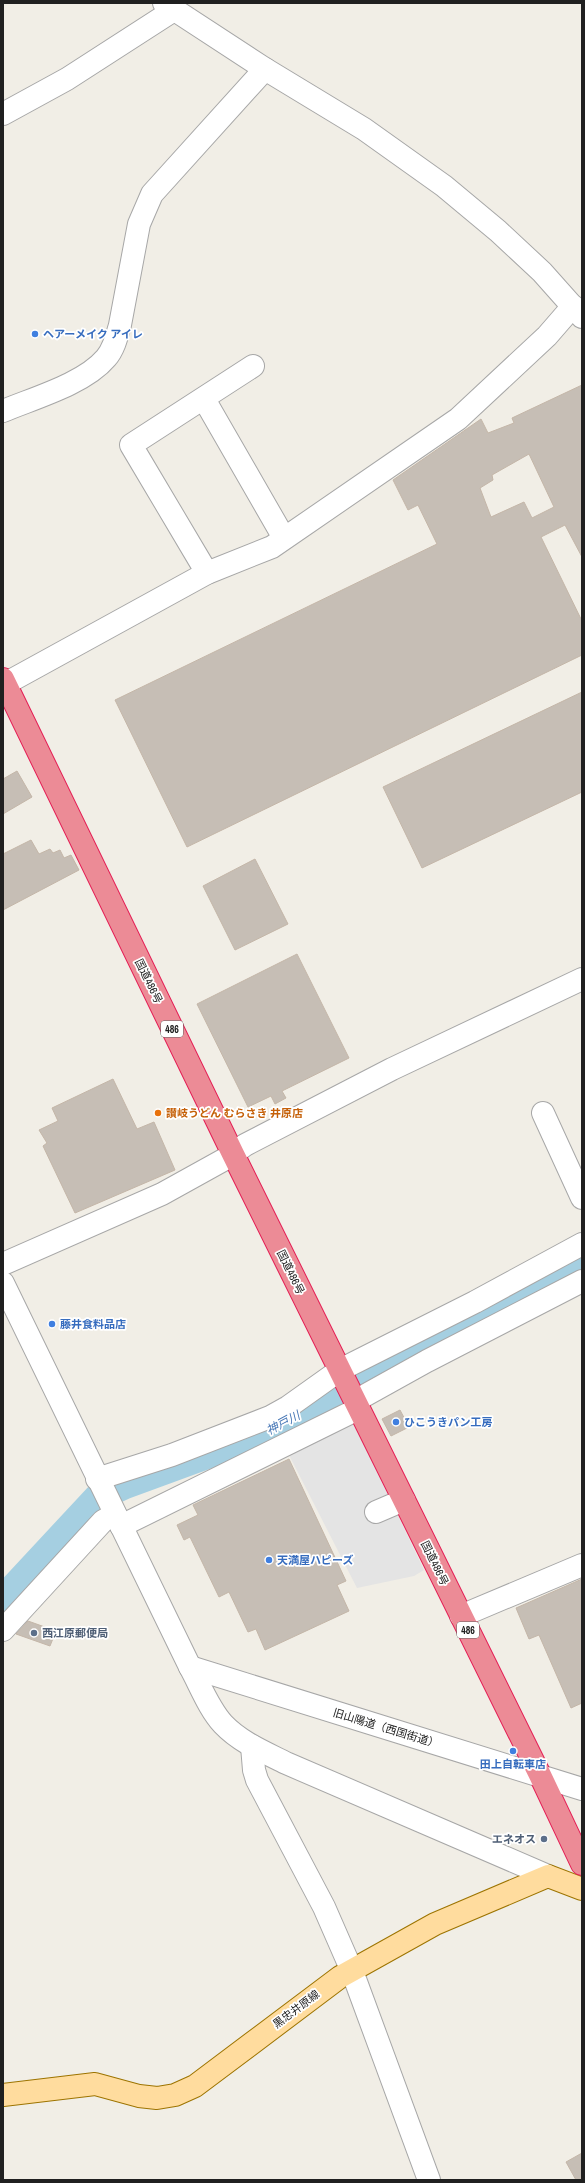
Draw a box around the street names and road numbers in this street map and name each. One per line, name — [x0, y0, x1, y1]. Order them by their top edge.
street label: 国道486号 — [132, 956, 166, 1006]
road number: 486 — [161, 1021, 183, 1037]
street label: 国道486号 — [274, 1247, 308, 1297]
street label: 国道486号 — [418, 1538, 452, 1588]
road number: 486 — [457, 1622, 479, 1638]
street label: 旧山陽道（西国街道） — [331, 1705, 441, 1751]
street label: 黒忠井原線 — [270, 1987, 322, 2031]

